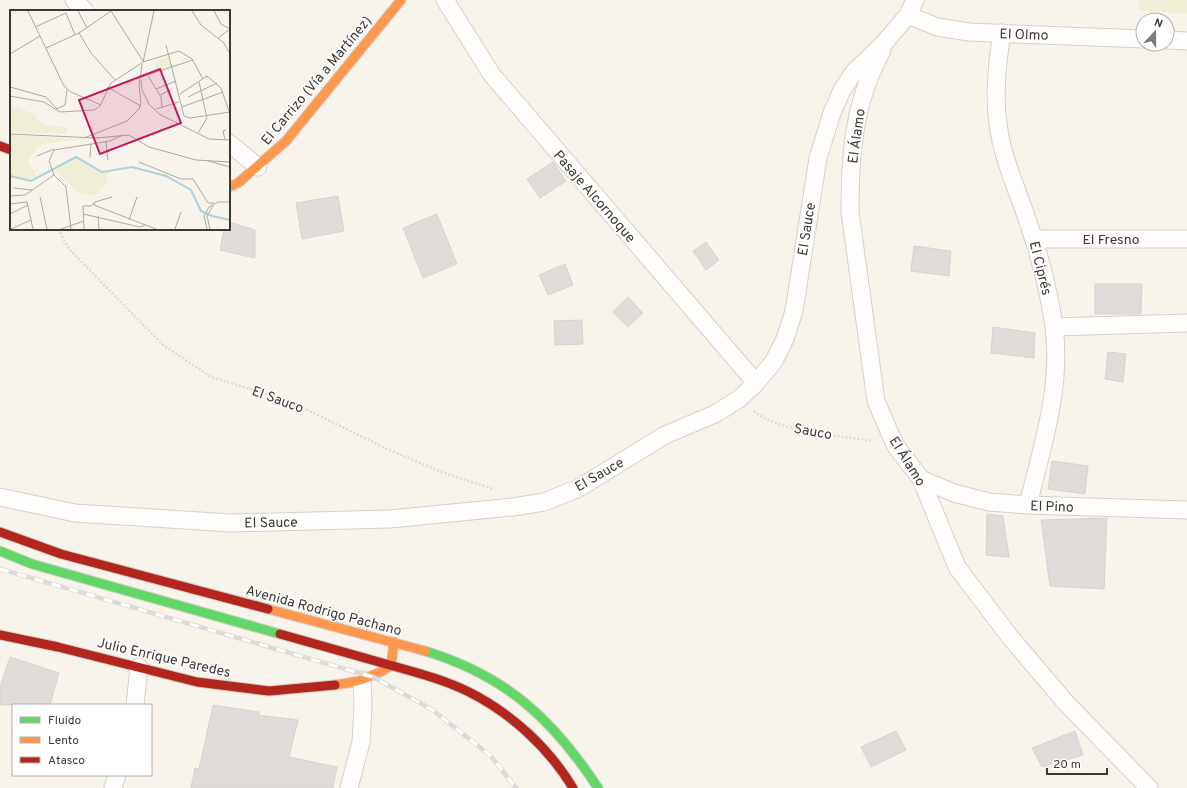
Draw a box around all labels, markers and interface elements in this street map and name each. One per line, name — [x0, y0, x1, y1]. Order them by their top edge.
inset map — [10, 10, 230, 230]
north arrow — [1135, 12, 1175, 52]
street label: El Carrizo (Vía a Martínez) — [258, 13, 376, 149]
text: N — [1152, 16, 1164, 32]
street label: El Olmo — [999, 26, 1049, 45]
street label: El Álamo — [844, 107, 870, 165]
street label: Pasaje Alcornoque — [549, 147, 639, 247]
street label: El Sauce — [795, 201, 820, 257]
street label: El Fresno — [1082, 232, 1140, 249]
street label: El Ciprés — [1025, 240, 1054, 297]
street label: El Sauco — [249, 383, 306, 418]
street label: Sauco — [792, 421, 833, 444]
street label: El Álamo — [885, 433, 930, 490]
street label: El Sauce — [572, 455, 627, 496]
street label: El Pino — [1030, 498, 1074, 517]
street label: El Sauce — [244, 515, 298, 532]
street label: Avenida Rodrigo Pachano — [244, 582, 404, 641]
street label: Julio Enrique Paredes — [95, 635, 232, 682]
legend — [12, 704, 152, 776]
text: Fluido — [48, 713, 81, 729]
text: Lento — [48, 733, 79, 749]
scale bar — [1047, 750, 1107, 776]
text: Atasco — [48, 753, 85, 769]
text: 20 m — [1053, 757, 1081, 773]

